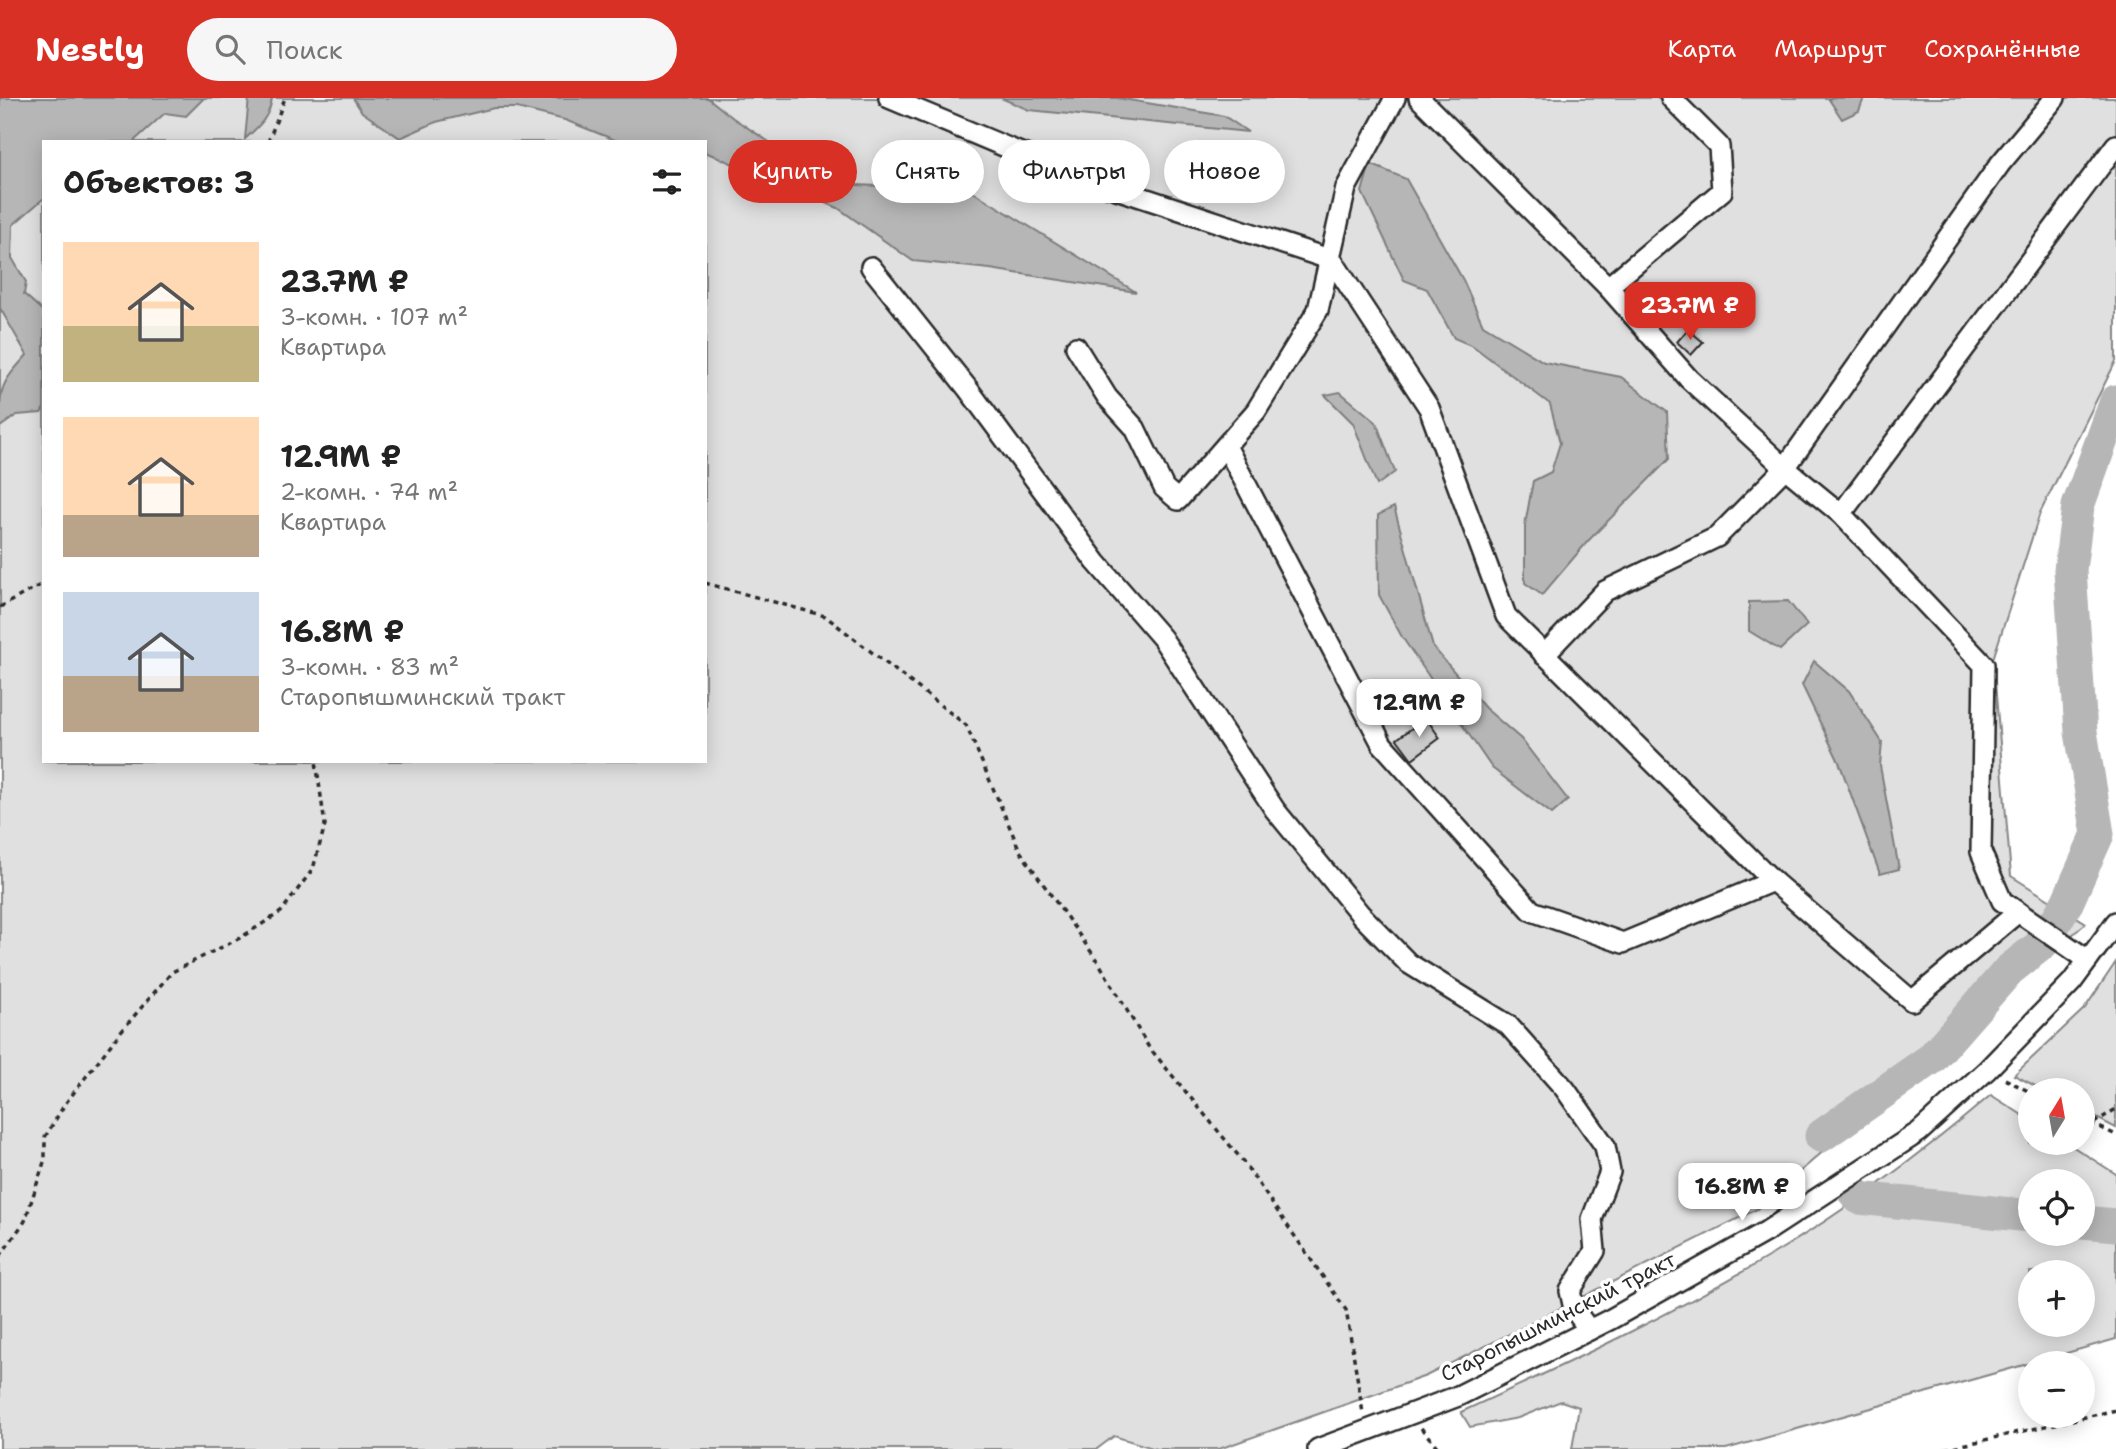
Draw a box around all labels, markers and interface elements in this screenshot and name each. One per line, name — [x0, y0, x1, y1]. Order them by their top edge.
search box — [187, 18, 677, 81]
text: Nestly — [35, 27, 145, 72]
icon: search — [211, 30, 249, 68]
text: Поиск — [267, 32, 342, 67]
text: Карта — [1668, 33, 1736, 65]
text: Маршрут — [1774, 33, 1886, 65]
text: Сохранённые — [1924, 33, 2081, 65]
chip: Купить — [728, 140, 857, 203]
chip: Снять — [871, 140, 984, 203]
chip: Фильтры — [998, 140, 1150, 203]
chip: Новое — [1164, 140, 1285, 203]
text: Объектов: 3 — [63, 162, 255, 203]
icon: filters — [648, 163, 686, 201]
text: 23.7M ₽ — [280, 261, 409, 302]
icon: home — [119, 270, 203, 354]
pin: 23.7M ₽ — [1625, 282, 1755, 342]
text: 23.7M ₽ — [1641, 290, 1739, 320]
text: 3-комн. · 107 m² — [280, 302, 468, 332]
text: Квартира — [280, 332, 386, 362]
text: 12.9M ₽ — [280, 436, 401, 477]
icon: home — [119, 445, 203, 529]
text: 2-комн. · 74 m² — [280, 477, 458, 507]
text: Квартира — [280, 507, 386, 537]
text: 16.8M ₽ — [280, 611, 405, 652]
icon: home — [119, 620, 203, 704]
text: 3-комн. · 83 m² — [280, 652, 459, 682]
pin: 12.9M ₽ — [1354, 680, 1484, 739]
text: Старопышминский тракт — [280, 682, 565, 712]
text: 12.9M ₽ — [1372, 687, 1466, 717]
north arrow — [2018, 1078, 2095, 1155]
map controls — [2018, 1078, 2095, 1428]
pin: 16.8M ₽ — [1677, 1164, 1807, 1223]
button: locate — [2018, 1169, 2095, 1246]
text: 16.8M ₽ — [1694, 1171, 1790, 1201]
street label: Старопышминский тракт — [1436, 1245, 1681, 1389]
button: + — [2018, 1260, 2095, 1337]
button: − — [2018, 1351, 2095, 1428]

